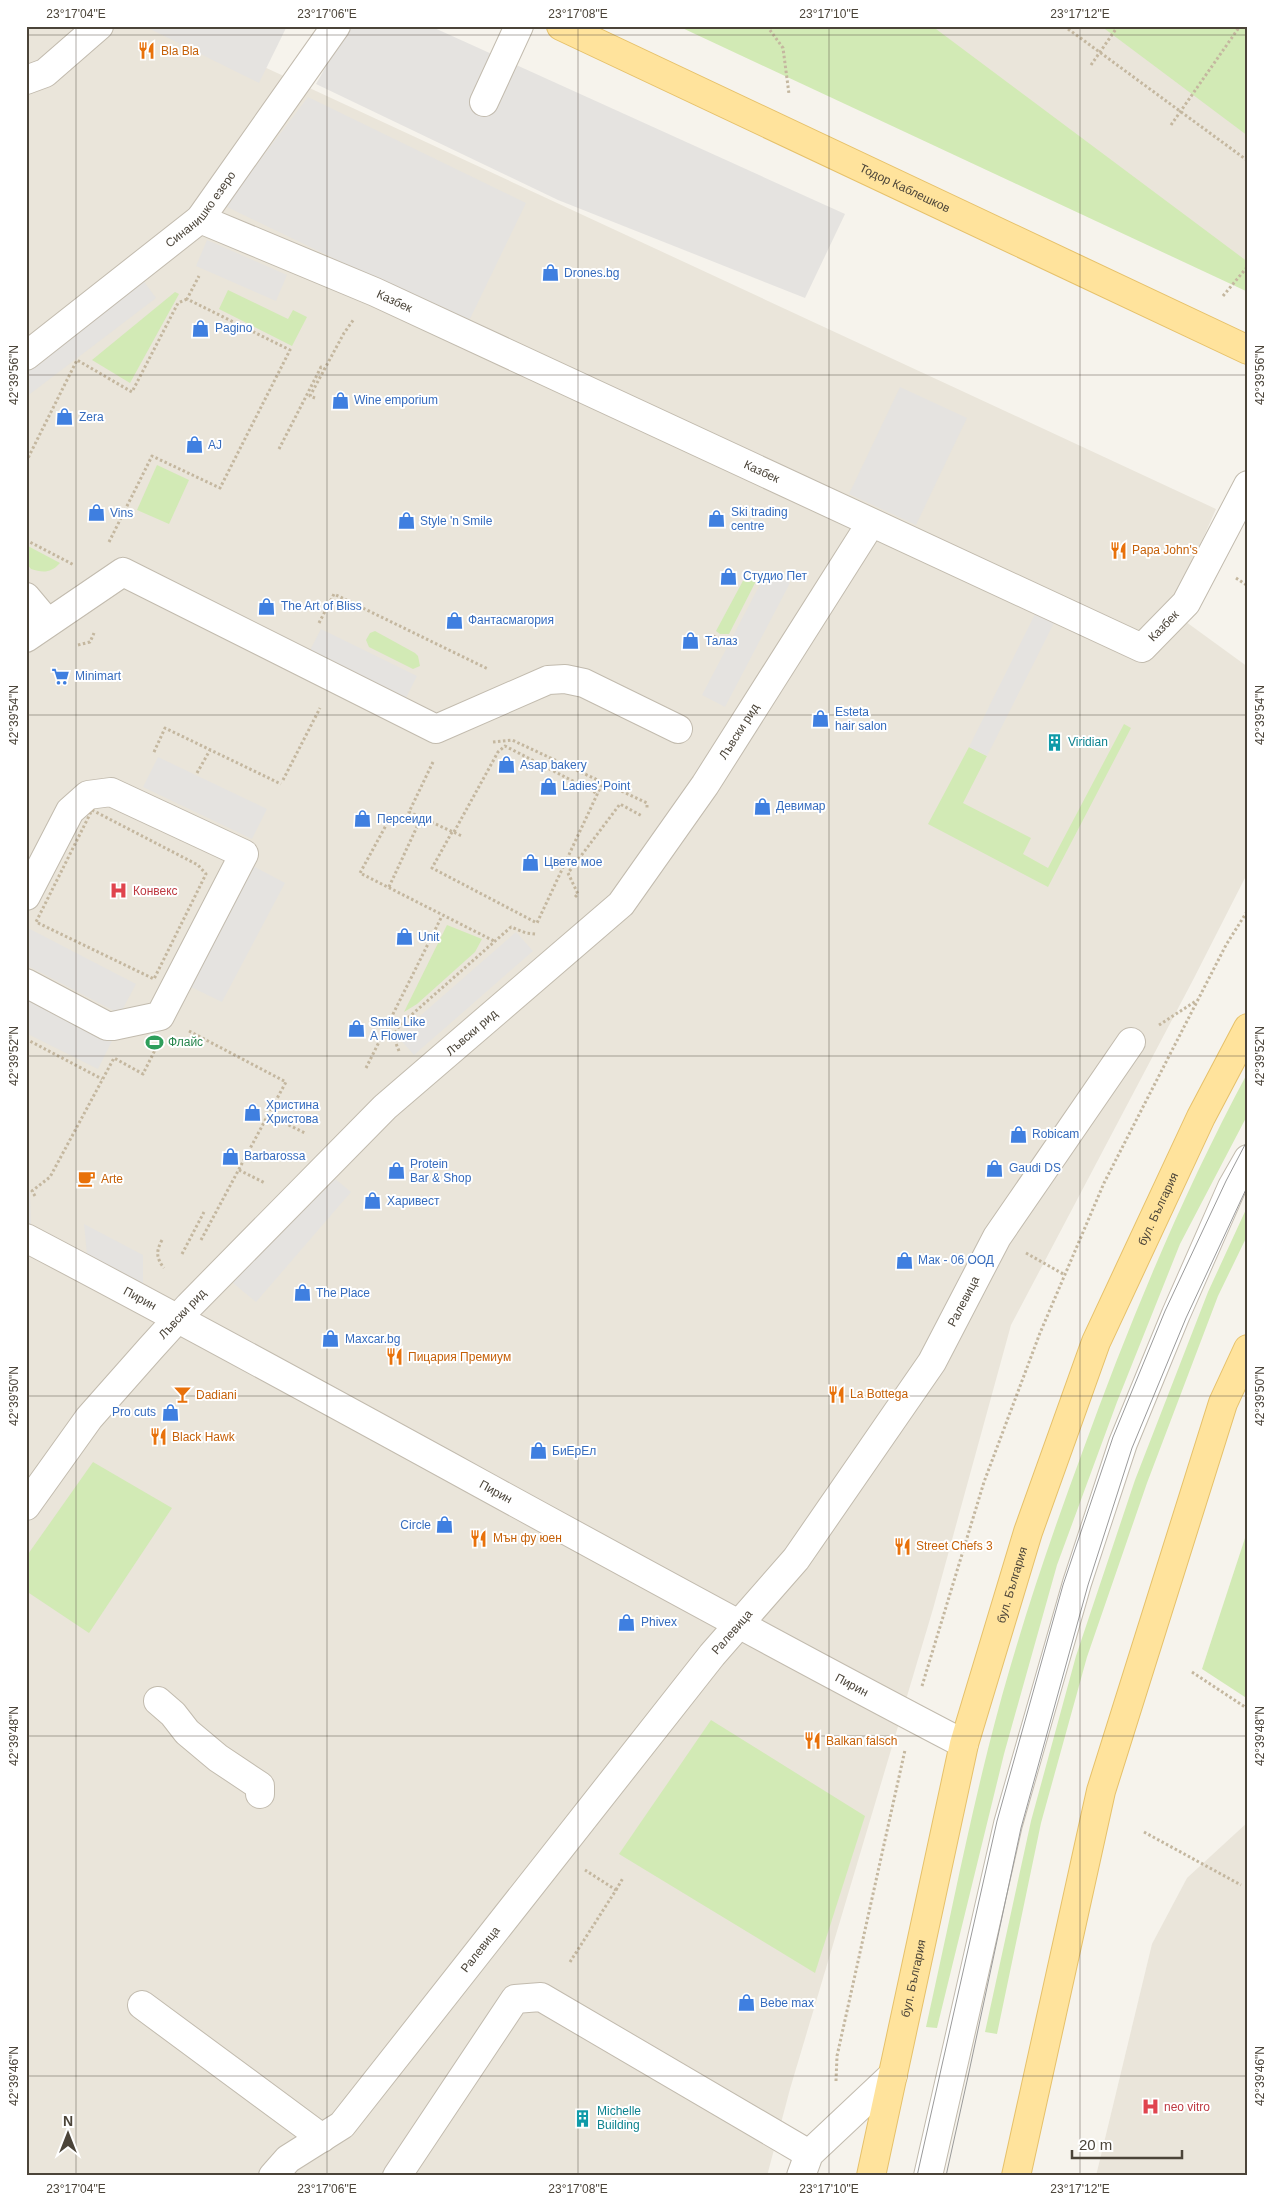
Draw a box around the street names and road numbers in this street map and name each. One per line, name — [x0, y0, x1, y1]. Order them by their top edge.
street label: Тодор Каблешков — [857, 161, 952, 215]
street label: Синанишко езеро — [163, 168, 239, 250]
street label: Казбек — [374, 287, 415, 316]
street label: Казбек — [742, 457, 782, 486]
street label: Казбек — [1145, 607, 1182, 644]
street label: Лъвски рид — [716, 701, 762, 762]
street label: Лъвски рид — [443, 1007, 500, 1058]
street label: бул. България — [1135, 1170, 1181, 1248]
street label: Ралевица — [945, 1274, 983, 1329]
street label: Пирин — [121, 1284, 159, 1313]
street label: Лъвски рид — [156, 1286, 209, 1342]
street label: Пирин — [477, 1477, 515, 1506]
street label: бул. България — [994, 1545, 1030, 1625]
street label: Ралевица — [709, 1607, 755, 1657]
street label: Пирин — [833, 1670, 871, 1699]
street label: Ралевица — [458, 1923, 503, 1975]
street label: бул. България — [898, 1938, 929, 2019]

